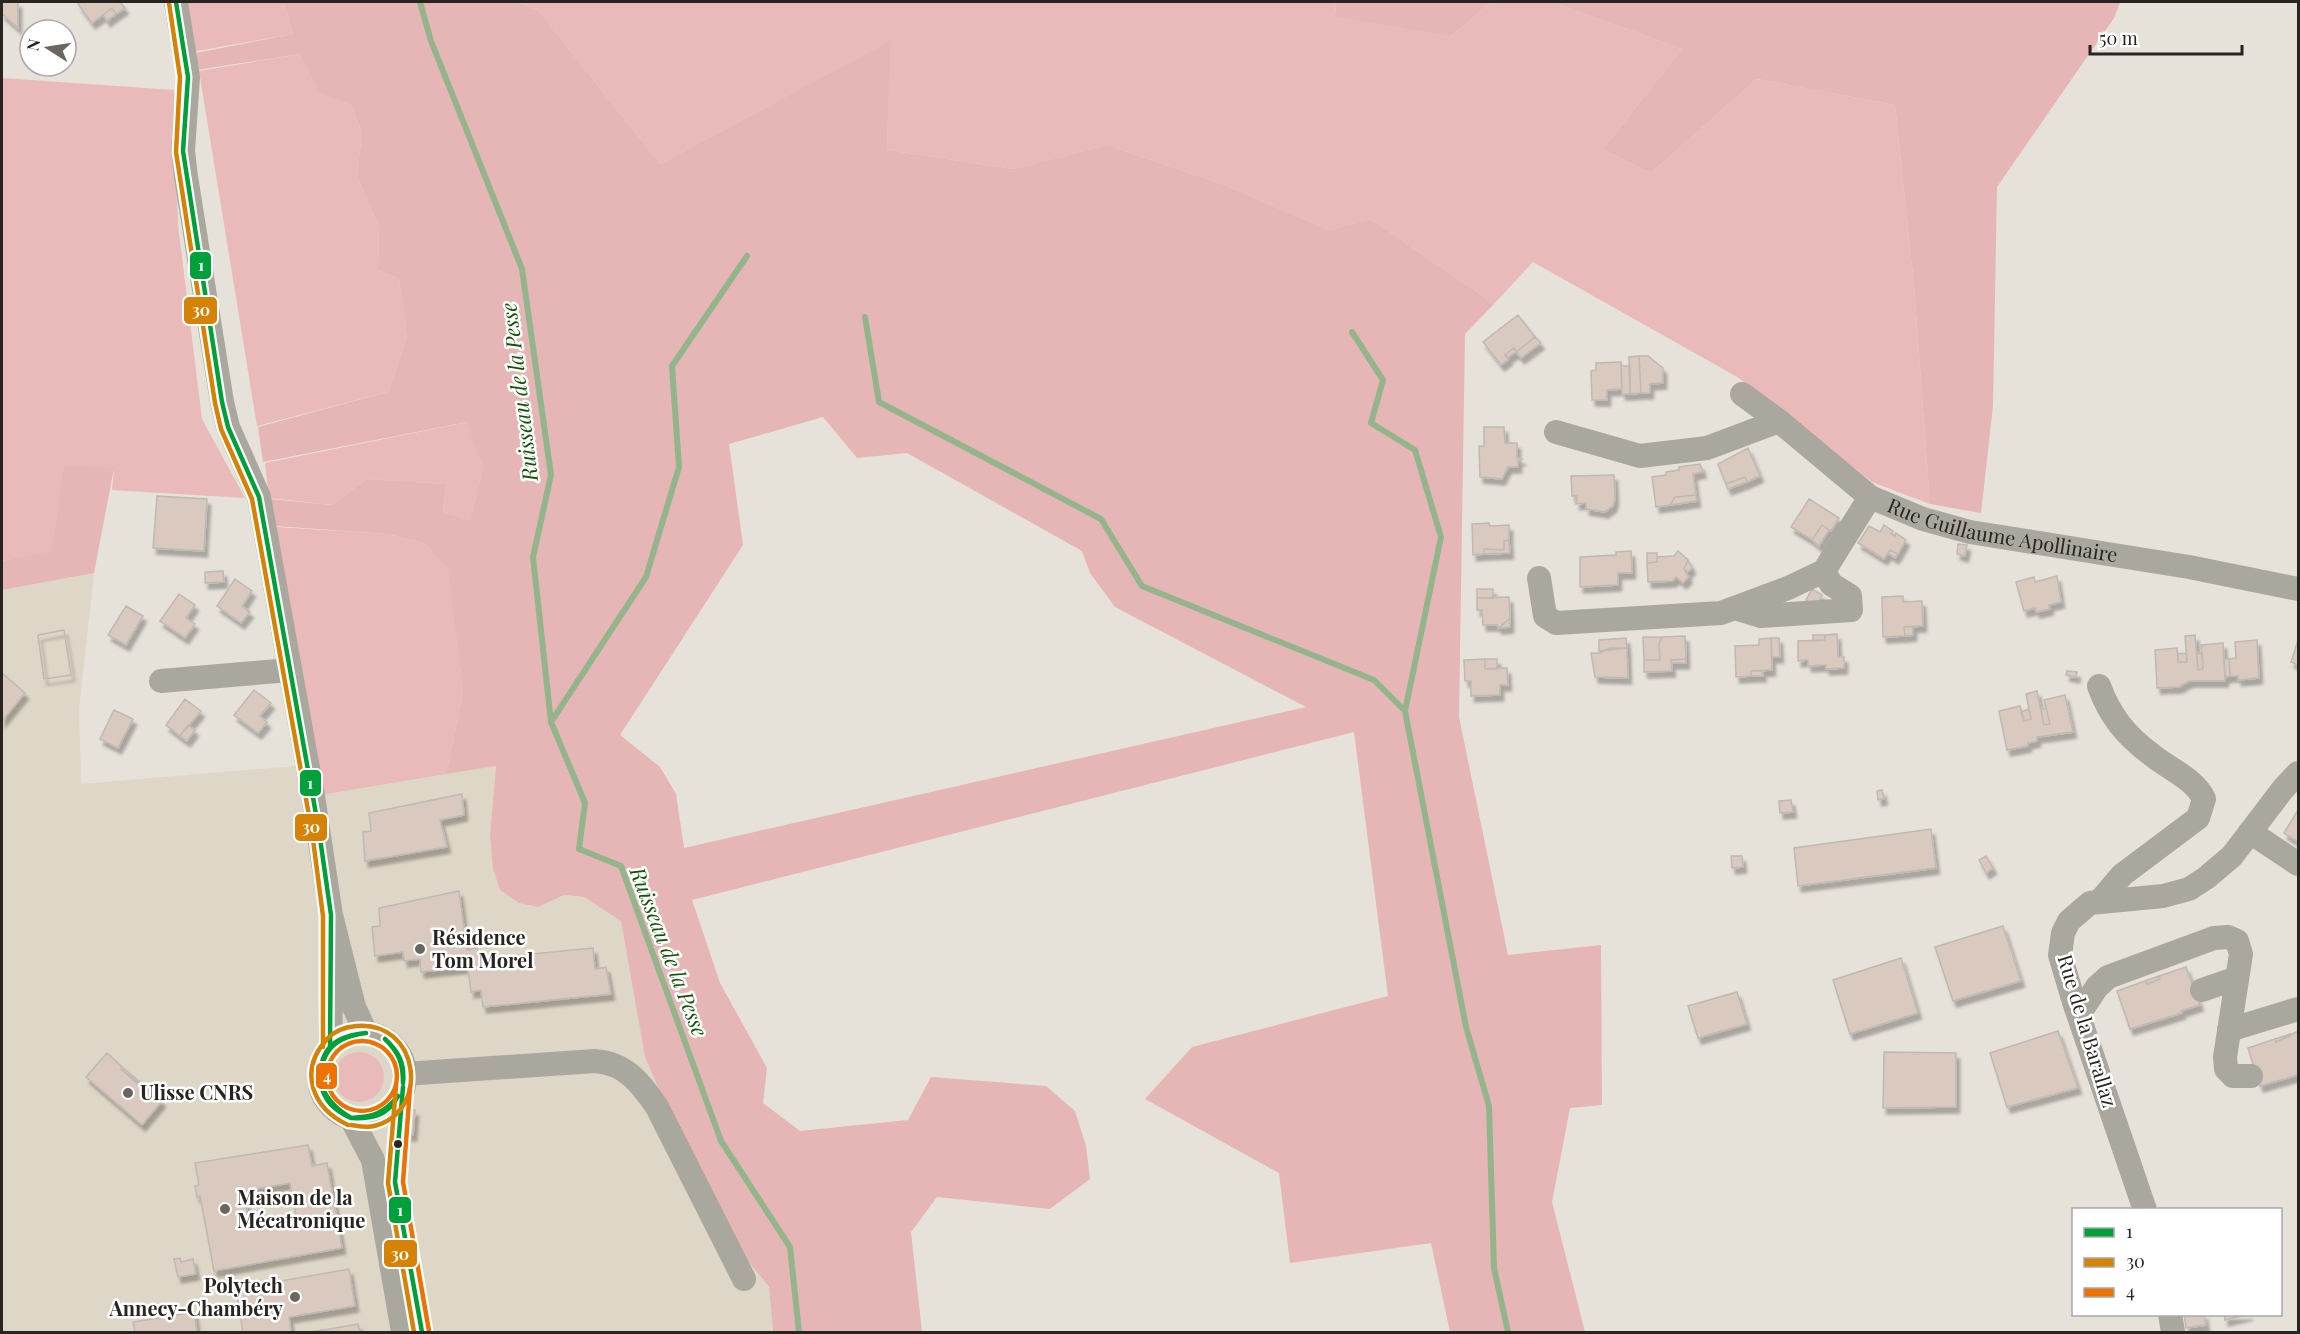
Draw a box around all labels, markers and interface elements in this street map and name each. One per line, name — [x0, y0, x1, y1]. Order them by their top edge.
north arrow — [18, 18, 78, 78]
scale bar — [2090, 18, 2242, 56]
text: 50 m — [2099, 26, 2138, 50]
text: N — [21, 37, 44, 53]
line badge: 1 — [189, 251, 212, 280]
text: 1 — [198, 254, 204, 275]
line badge: 30 — [183, 296, 218, 325]
text: 30 — [192, 299, 210, 320]
water label: Ruisseau de la Pesse — [493, 302, 543, 484]
street label: Rue Guillaume Apollinaire — [1884, 491, 2120, 567]
line badge: 1 — [299, 769, 322, 797]
text: 1 — [307, 772, 313, 793]
line badge: 30 — [294, 813, 328, 842]
text: 30 — [302, 816, 320, 837]
water label: Ruisseau de la Pesse — [624, 862, 715, 1040]
place label: Résidence Tom Morel — [432, 923, 533, 973]
marker: Résidence Tom Morel — [413, 942, 427, 956]
street label: Rue de la Barallaz — [2052, 951, 2125, 1110]
line badge: 4 — [315, 1062, 338, 1090]
text: 4 — [323, 1065, 331, 1086]
place label: Ulisse CNRS — [140, 1078, 253, 1105]
marker: Ulisse CNRS — [121, 1086, 135, 1100]
unlabelled marker — [392, 1138, 404, 1150]
place label: Maison de la Mécatronique — [237, 1183, 365, 1233]
line badge: 1 — [388, 1196, 412, 1224]
text: 1 — [397, 1199, 403, 1220]
marker: Maison de la Mécatronique — [218, 1202, 232, 1216]
legend — [2072, 1208, 2282, 1316]
text: 1 — [2126, 1219, 2133, 1243]
line badge: 30 — [383, 1239, 418, 1268]
text: 30 — [391, 1243, 409, 1264]
text: 30 — [2126, 1249, 2145, 1273]
place label: Polytech Annecy-Chambéry — [108, 1271, 284, 1321]
text: 4 — [2126, 1279, 2135, 1303]
marker: Polytech Annecy-Chambéry — [288, 1290, 302, 1304]

